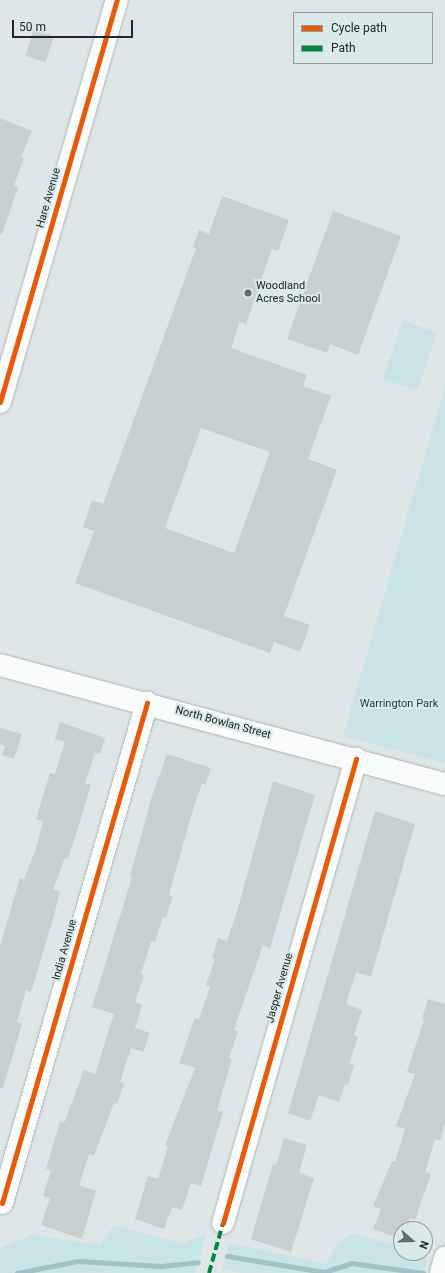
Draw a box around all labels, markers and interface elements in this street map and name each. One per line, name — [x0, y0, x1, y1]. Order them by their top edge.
scale bar — [14, 12, 135, 38]
legend — [293, 12, 433, 64]
text: 50 m — [19, 20, 46, 34]
text: Cycle path — [331, 21, 387, 35]
text: Path — [331, 41, 356, 55]
street label: Hare Avenue — [34, 166, 64, 230]
place label: Woodland Acres School — [256, 280, 320, 306]
marker: Woodland Acres School — [243, 288, 253, 298]
park label: Warrington Park — [360, 697, 438, 711]
street label: North Bowlan Street — [174, 704, 272, 742]
street label: India Avenue — [50, 918, 80, 982]
street label: Jasper Avenue — [264, 951, 296, 1025]
north arrow — [393, 1221, 433, 1261]
text: N — [416, 1239, 431, 1251]

